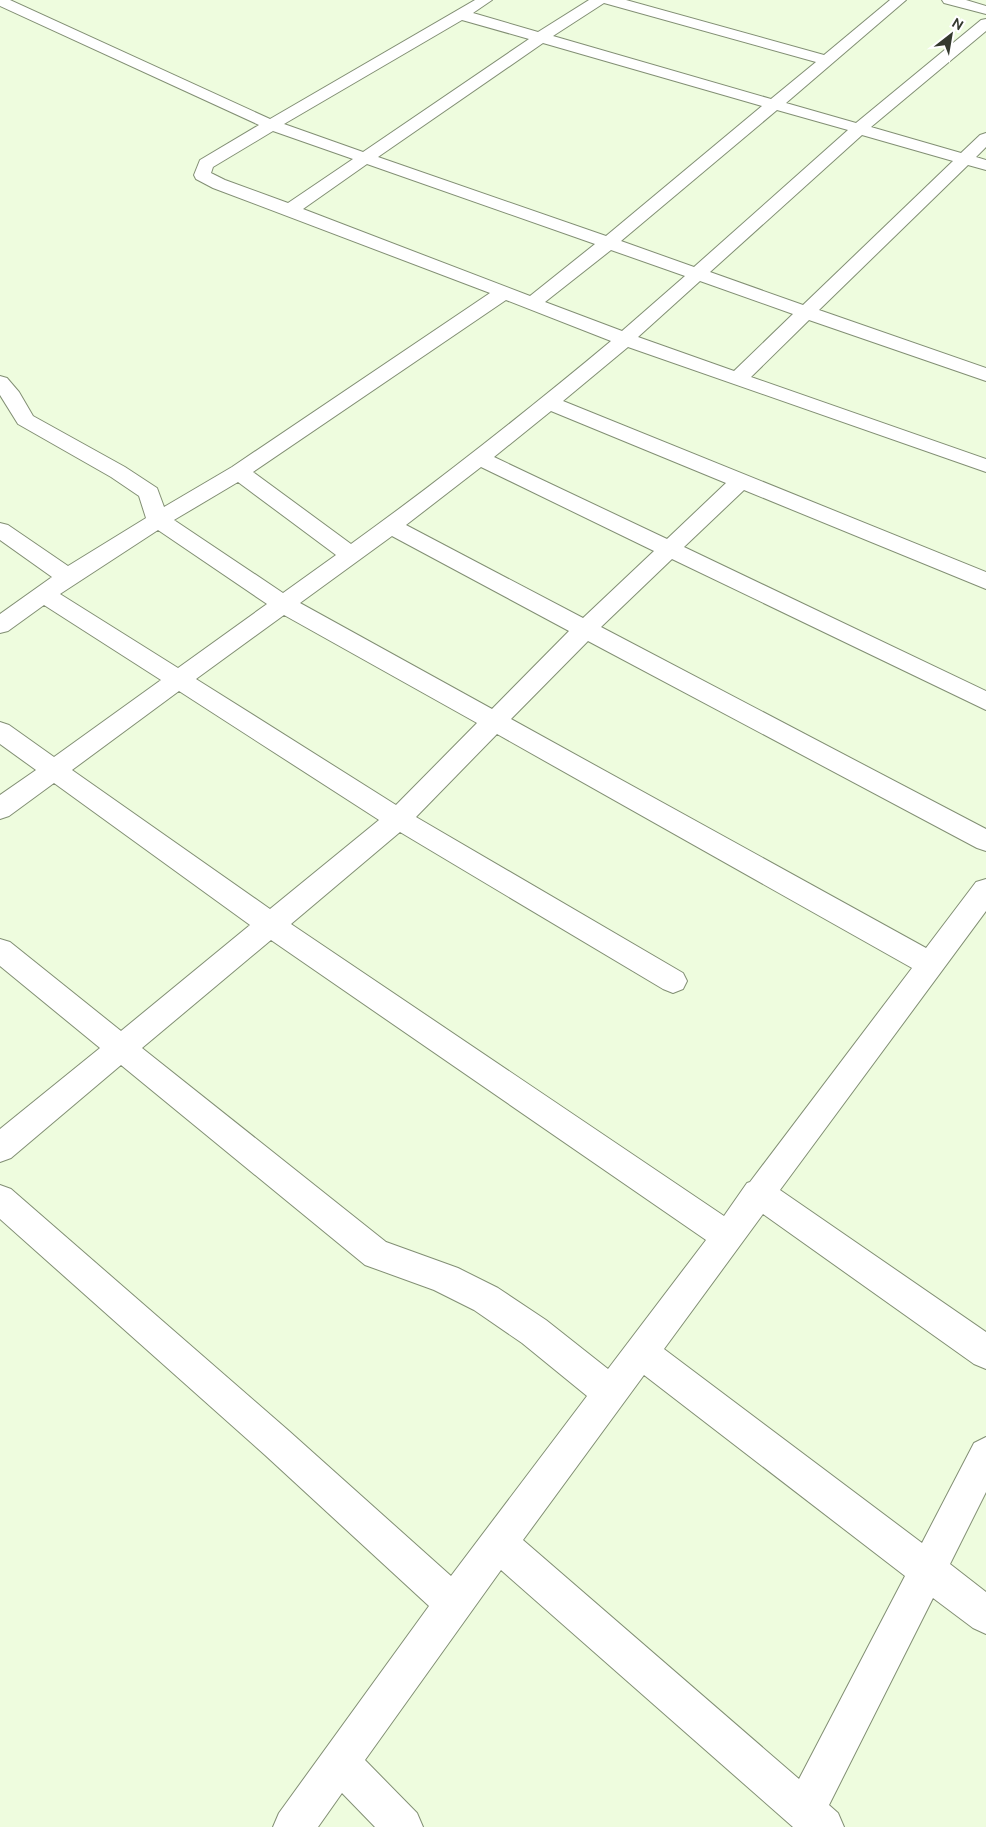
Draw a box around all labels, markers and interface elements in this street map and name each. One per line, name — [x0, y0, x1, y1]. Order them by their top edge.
north arrow — [926, 10, 976, 60]
text: N — [949, 14, 966, 33]

